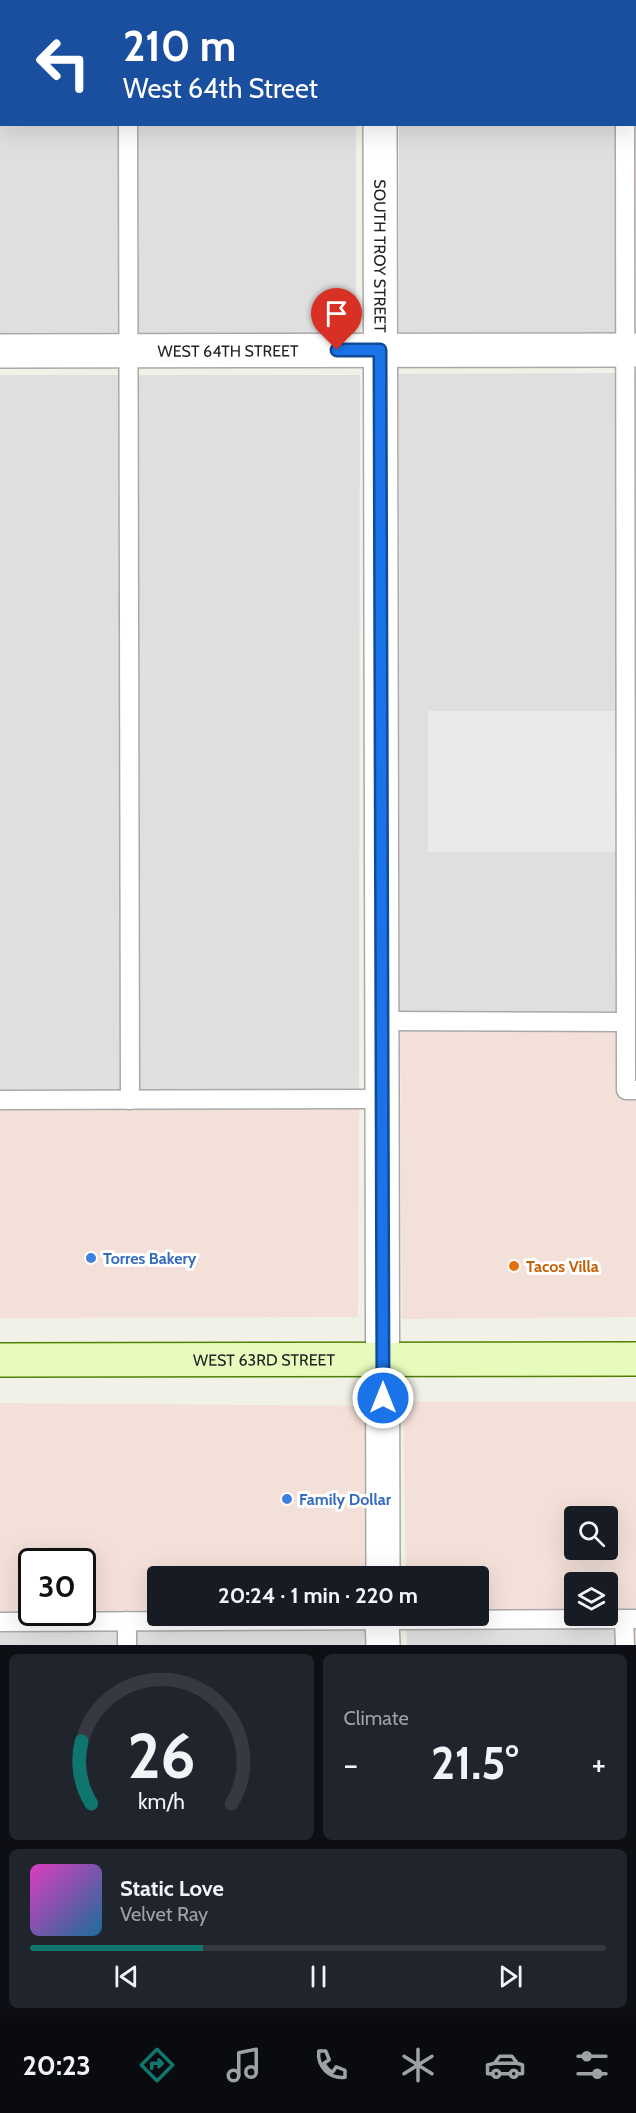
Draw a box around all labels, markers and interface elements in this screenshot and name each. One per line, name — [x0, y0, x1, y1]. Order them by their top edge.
text: 210 m — [123, 20, 236, 72]
icon: left — [24, 24, 102, 102]
text: West 64th Street — [123, 72, 318, 105]
street label: SOUTH TROY STREET — [371, 179, 390, 333]
pin — [311, 288, 362, 350]
icon: arrive — [320, 297, 353, 330]
street label: WEST 64TH STREET — [158, 341, 299, 360]
place label: Torres Bakery — [103, 1249, 197, 1268]
marker: Torres Bakery — [84, 1251, 98, 1265]
place label: Tacos Villa — [526, 1257, 599, 1276]
marker: Tacos Villa — [507, 1259, 521, 1273]
street label: WEST 63RD STREET — [193, 1350, 335, 1369]
position arrow — [351, 1366, 415, 1430]
place label: Family Dollar — [299, 1490, 392, 1509]
marker: Family Dollar — [280, 1492, 294, 1506]
map controls — [564, 1506, 618, 1626]
button: search — [564, 1506, 618, 1560]
speed limit sign: 30 — [18, 1548, 96, 1626]
button: layers — [564, 1572, 618, 1626]
text: 20:24 · 1 min · 220 m — [218, 1582, 418, 1609]
text: Climate — [344, 1706, 409, 1730]
text: 26 — [127, 1718, 195, 1794]
text: 21.5° — [431, 1736, 519, 1790]
text: − — [344, 1744, 358, 1784]
text: + — [591, 1744, 606, 1784]
text: km/h — [138, 1788, 185, 1814]
text: Static Love — [120, 1875, 224, 1902]
text: Velvet Ray — [120, 1902, 208, 1926]
icon: previous — [110, 1960, 143, 1993]
icon: pause — [302, 1960, 335, 1993]
icon: next — [494, 1960, 527, 1993]
icon: directions — [136, 2044, 178, 2086]
icon: music — [223, 2044, 265, 2086]
icon: phone — [310, 2044, 352, 2086]
icon: climate — [397, 2044, 439, 2086]
icon: car — [484, 2044, 526, 2086]
icon: filters — [571, 2044, 613, 2086]
text: 20:23 — [23, 2049, 91, 2082]

